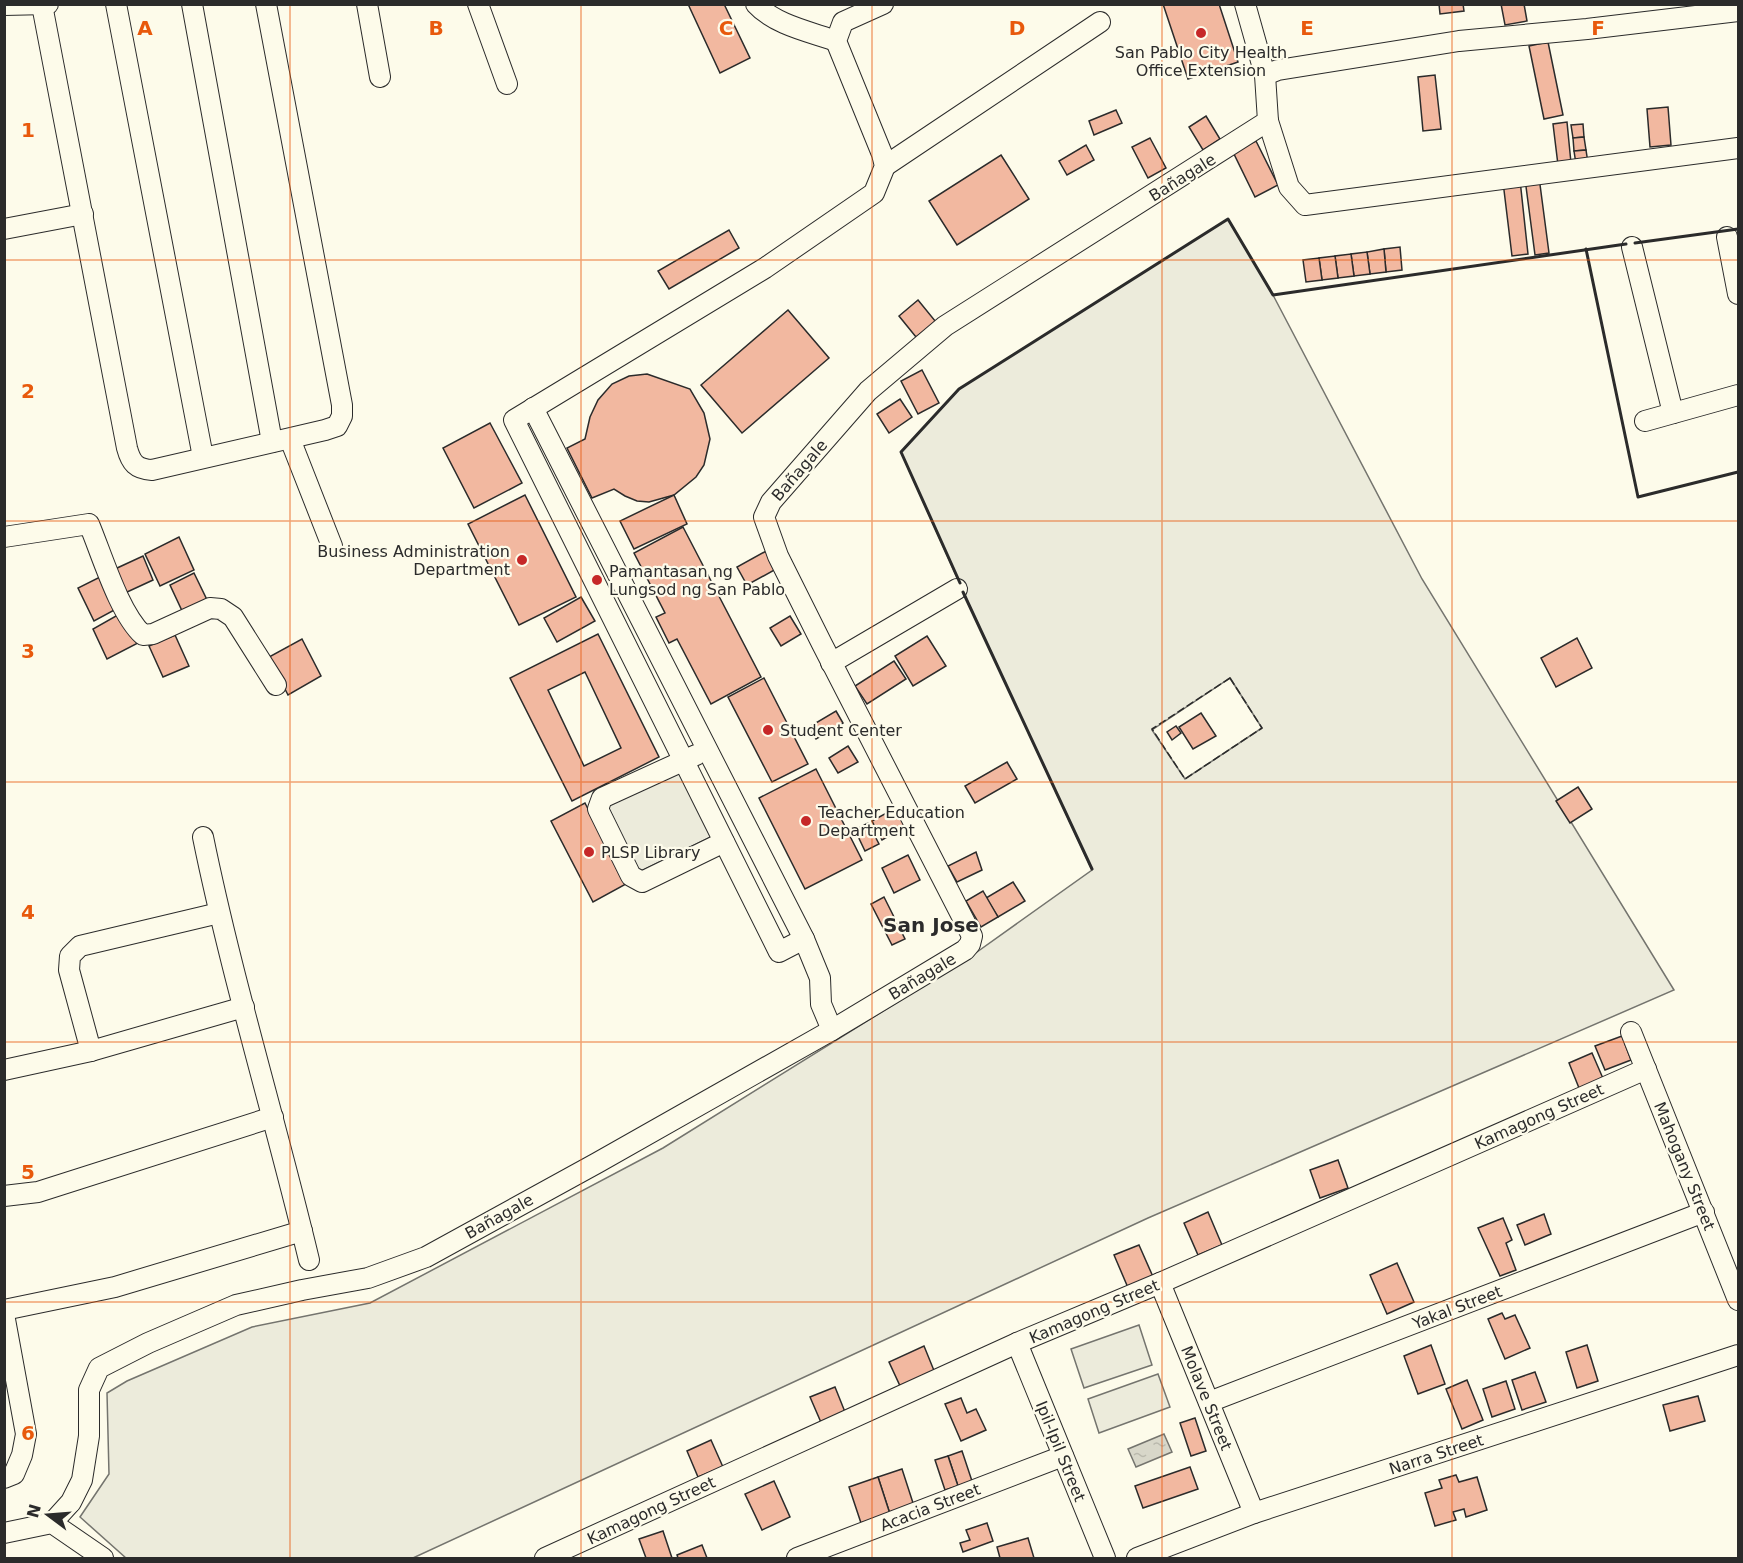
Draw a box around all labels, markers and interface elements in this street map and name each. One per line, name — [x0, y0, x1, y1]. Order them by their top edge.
text: A — [137, 16, 153, 40]
text: B — [428, 16, 444, 40]
text: C — [719, 16, 733, 40]
text: D — [1009, 16, 1025, 40]
text: E — [1300, 16, 1314, 40]
text: F — [1591, 16, 1605, 40]
marker: San Pablo City Health Office Extension — [1194, 26, 1208, 40]
place label: San Pablo City Health Office Extension — [1115, 43, 1287, 80]
text: 1 — [21, 118, 35, 142]
street label: Bañagale — [1145, 149, 1219, 205]
text: 2 — [21, 379, 35, 403]
street label: Bañagale — [768, 436, 831, 505]
place label: Business Administration Department — [317, 542, 510, 579]
marker: Business Administration Department — [515, 553, 529, 567]
place label: Pamantasan ng Lungsod ng San Pablo — [609, 562, 785, 599]
marker: Pamantasan ng Lungsod ng San Pablo — [590, 573, 604, 587]
text: 3 — [21, 639, 35, 663]
place label: Student Center — [780, 721, 902, 740]
marker: Student Center — [761, 723, 775, 737]
place label: Teacher Education Department — [817, 803, 965, 840]
marker: Teacher Education Department — [799, 814, 813, 828]
place label: PLSP Library — [601, 843, 700, 862]
marker: PLSP Library — [582, 845, 596, 859]
text: 4 — [21, 900, 35, 924]
district label: San Jose — [883, 913, 979, 937]
street label: Bañagale — [885, 949, 959, 1004]
street label: Kamagong Street — [1472, 1079, 1607, 1153]
street label: Mahogany Street — [1650, 1099, 1719, 1233]
text: 5 — [21, 1160, 35, 1184]
street label: Bañagale — [462, 1190, 537, 1243]
street label: Kamagong Street — [1026, 1275, 1162, 1347]
street label: Yakal Street — [1409, 1282, 1505, 1334]
street label: Molave Street — [1177, 1343, 1236, 1453]
street label: Ipil-Ipil Street — [1032, 1398, 1089, 1504]
text: 6 — [21, 1421, 35, 1445]
street label: Narra Street — [1387, 1430, 1486, 1479]
street label: Kamagong Street — [584, 1472, 718, 1549]
street label: Acacia Street — [877, 1480, 983, 1535]
north arrow — [18, 1485, 78, 1545]
text: N — [23, 1502, 45, 1520]

